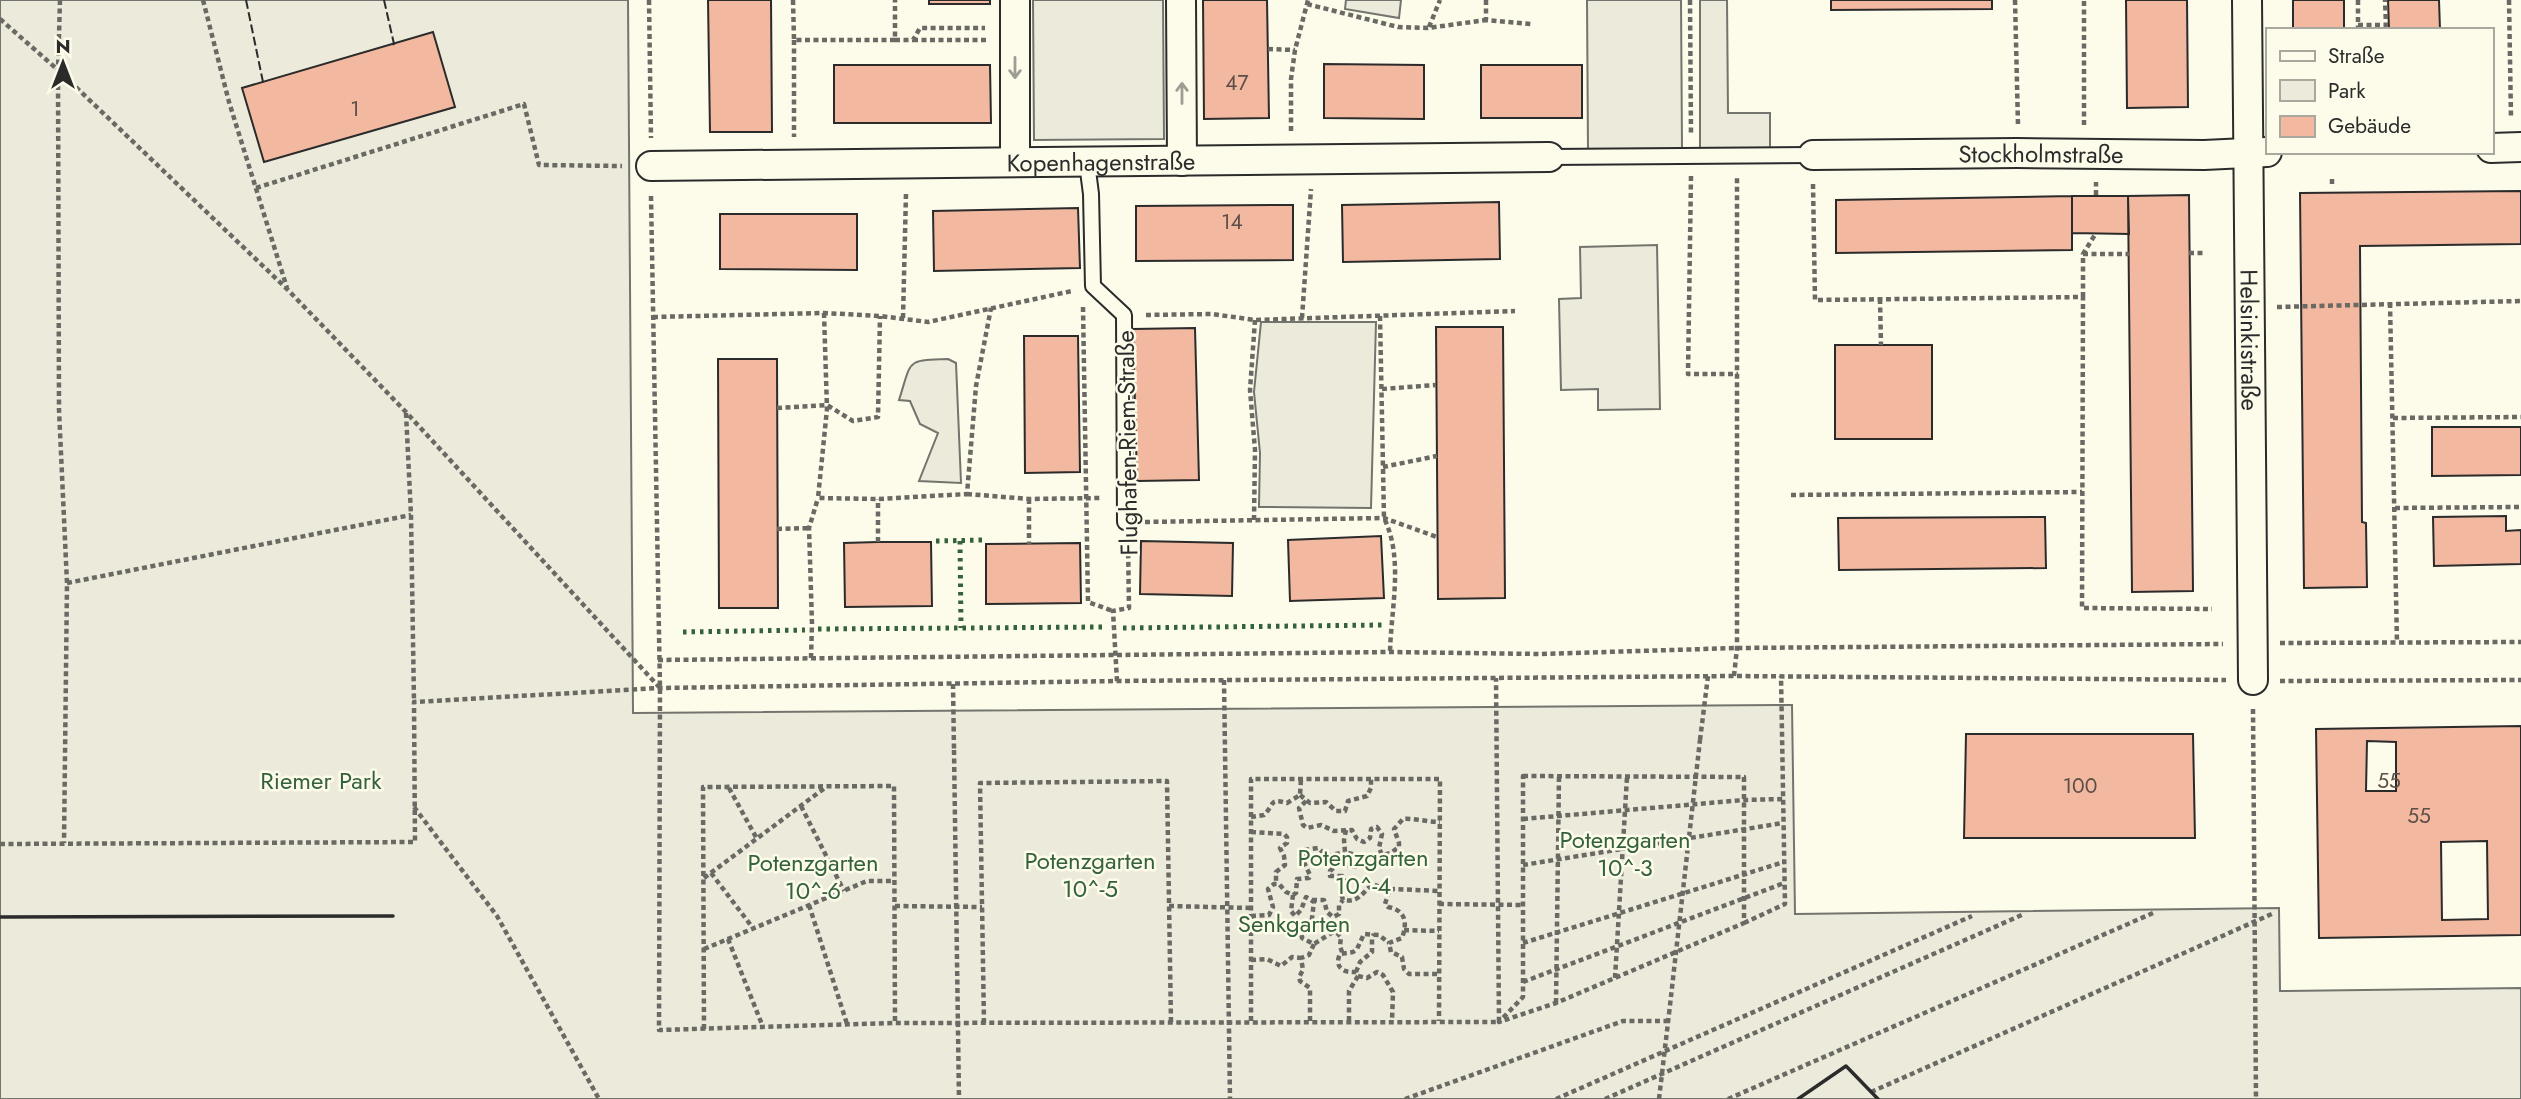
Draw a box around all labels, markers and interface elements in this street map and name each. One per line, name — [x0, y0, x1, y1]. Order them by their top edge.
north arrow — [28, 28, 98, 98]
legend — [2266, 28, 2493, 154]
text: N — [55, 33, 71, 60]
text: Straße — [2328, 41, 2385, 71]
one-way arrow — [1008, 56, 1022, 79]
house number: 47 — [1225, 68, 1249, 98]
text: Park — [2328, 76, 2366, 106]
one-way arrow — [1175, 81, 1189, 104]
house number: 1 — [350, 94, 360, 124]
text: Gebäude — [2328, 111, 2411, 141]
street label: Stockholmstraße — [1958, 135, 2124, 172]
street label: Kopenhagenstraße — [1006, 143, 1195, 180]
house number: 14 — [1221, 207, 1243, 237]
street label: Helsinkistraße — [2232, 269, 2268, 411]
street label: Flughafen-Riem-Straße — [1108, 330, 1146, 556]
park label: Riemer Park — [260, 763, 382, 798]
house number: 55 — [2377, 766, 2401, 796]
house number: 100 — [2063, 771, 2097, 801]
house number: 55 — [2407, 801, 2431, 831]
park label: Potenzgarten 10^-3 — [1559, 822, 1691, 885]
park label: Potenzgarten 10^-4 — [1297, 840, 1429, 903]
park label: Potenzgarten 10^-5 — [1024, 843, 1156, 906]
park label: Potenzgarten 10^-6 — [747, 845, 879, 908]
park label: Senkgarten — [1238, 906, 1350, 941]

